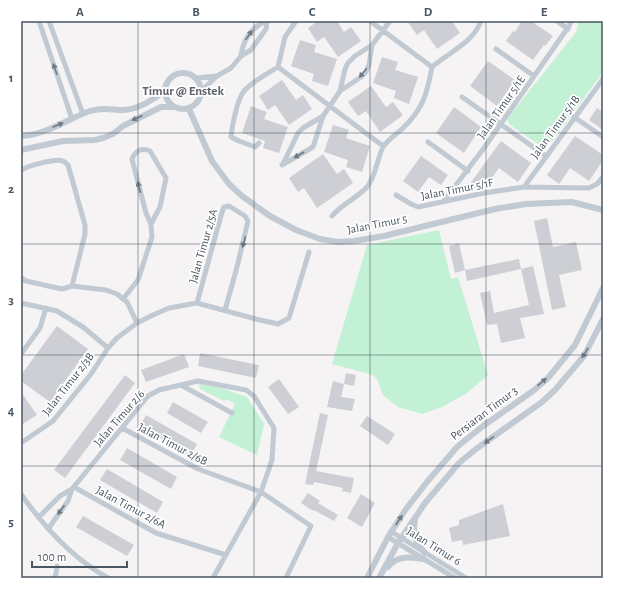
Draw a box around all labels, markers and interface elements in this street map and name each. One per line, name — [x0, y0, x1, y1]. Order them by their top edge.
text: A — [76, 6, 84, 19]
text: B — [192, 6, 200, 19]
text: C — [309, 6, 316, 19]
text: D — [424, 6, 433, 19]
text: E — [541, 6, 548, 19]
one-way arrow — [245, 30, 253, 41]
one-way arrow — [52, 62, 58, 74]
one-way arrow — [359, 68, 368, 78]
text: 1 — [9, 72, 13, 85]
street label: Jalan Timur 5/1E — [475, 73, 527, 141]
district label: Timur @ Enstek — [142, 85, 224, 98]
street label: Jalan Timur 5/1B — [528, 93, 582, 161]
one-way arrow — [132, 115, 143, 121]
one-way arrow — [53, 122, 65, 128]
one-way arrow — [294, 152, 305, 159]
street label: Jalan Timur 5/1F — [420, 176, 495, 202]
one-way arrow — [136, 180, 142, 193]
text: 2 — [8, 183, 14, 196]
street label: Jalan Timur 2/5A — [187, 207, 219, 285]
street label: Jalan Timur 5 — [346, 212, 408, 236]
one-way arrow — [240, 236, 246, 248]
text: 3 — [8, 294, 14, 307]
one-way arrow — [581, 347, 588, 359]
street label: Jalan Timur 2/3B — [40, 350, 96, 418]
one-way arrow — [537, 378, 548, 387]
street label: Persiaran Timur 3 — [448, 384, 520, 442]
street label: Jalan Timur 2/6 — [91, 387, 147, 448]
text: 4 — [8, 405, 15, 418]
street label: Jalan Timur 2/6B — [136, 421, 210, 467]
one-way arrow — [484, 436, 494, 444]
street label: Jalan Timur 2/6A — [94, 484, 168, 530]
one-way arrow — [58, 505, 66, 515]
one-way arrow — [396, 514, 403, 526]
text: 5 — [8, 516, 14, 529]
street label: Jalan Timur 6 — [405, 525, 464, 568]
scale bar — [32, 543, 127, 569]
text: 100 m — [38, 551, 66, 563]

